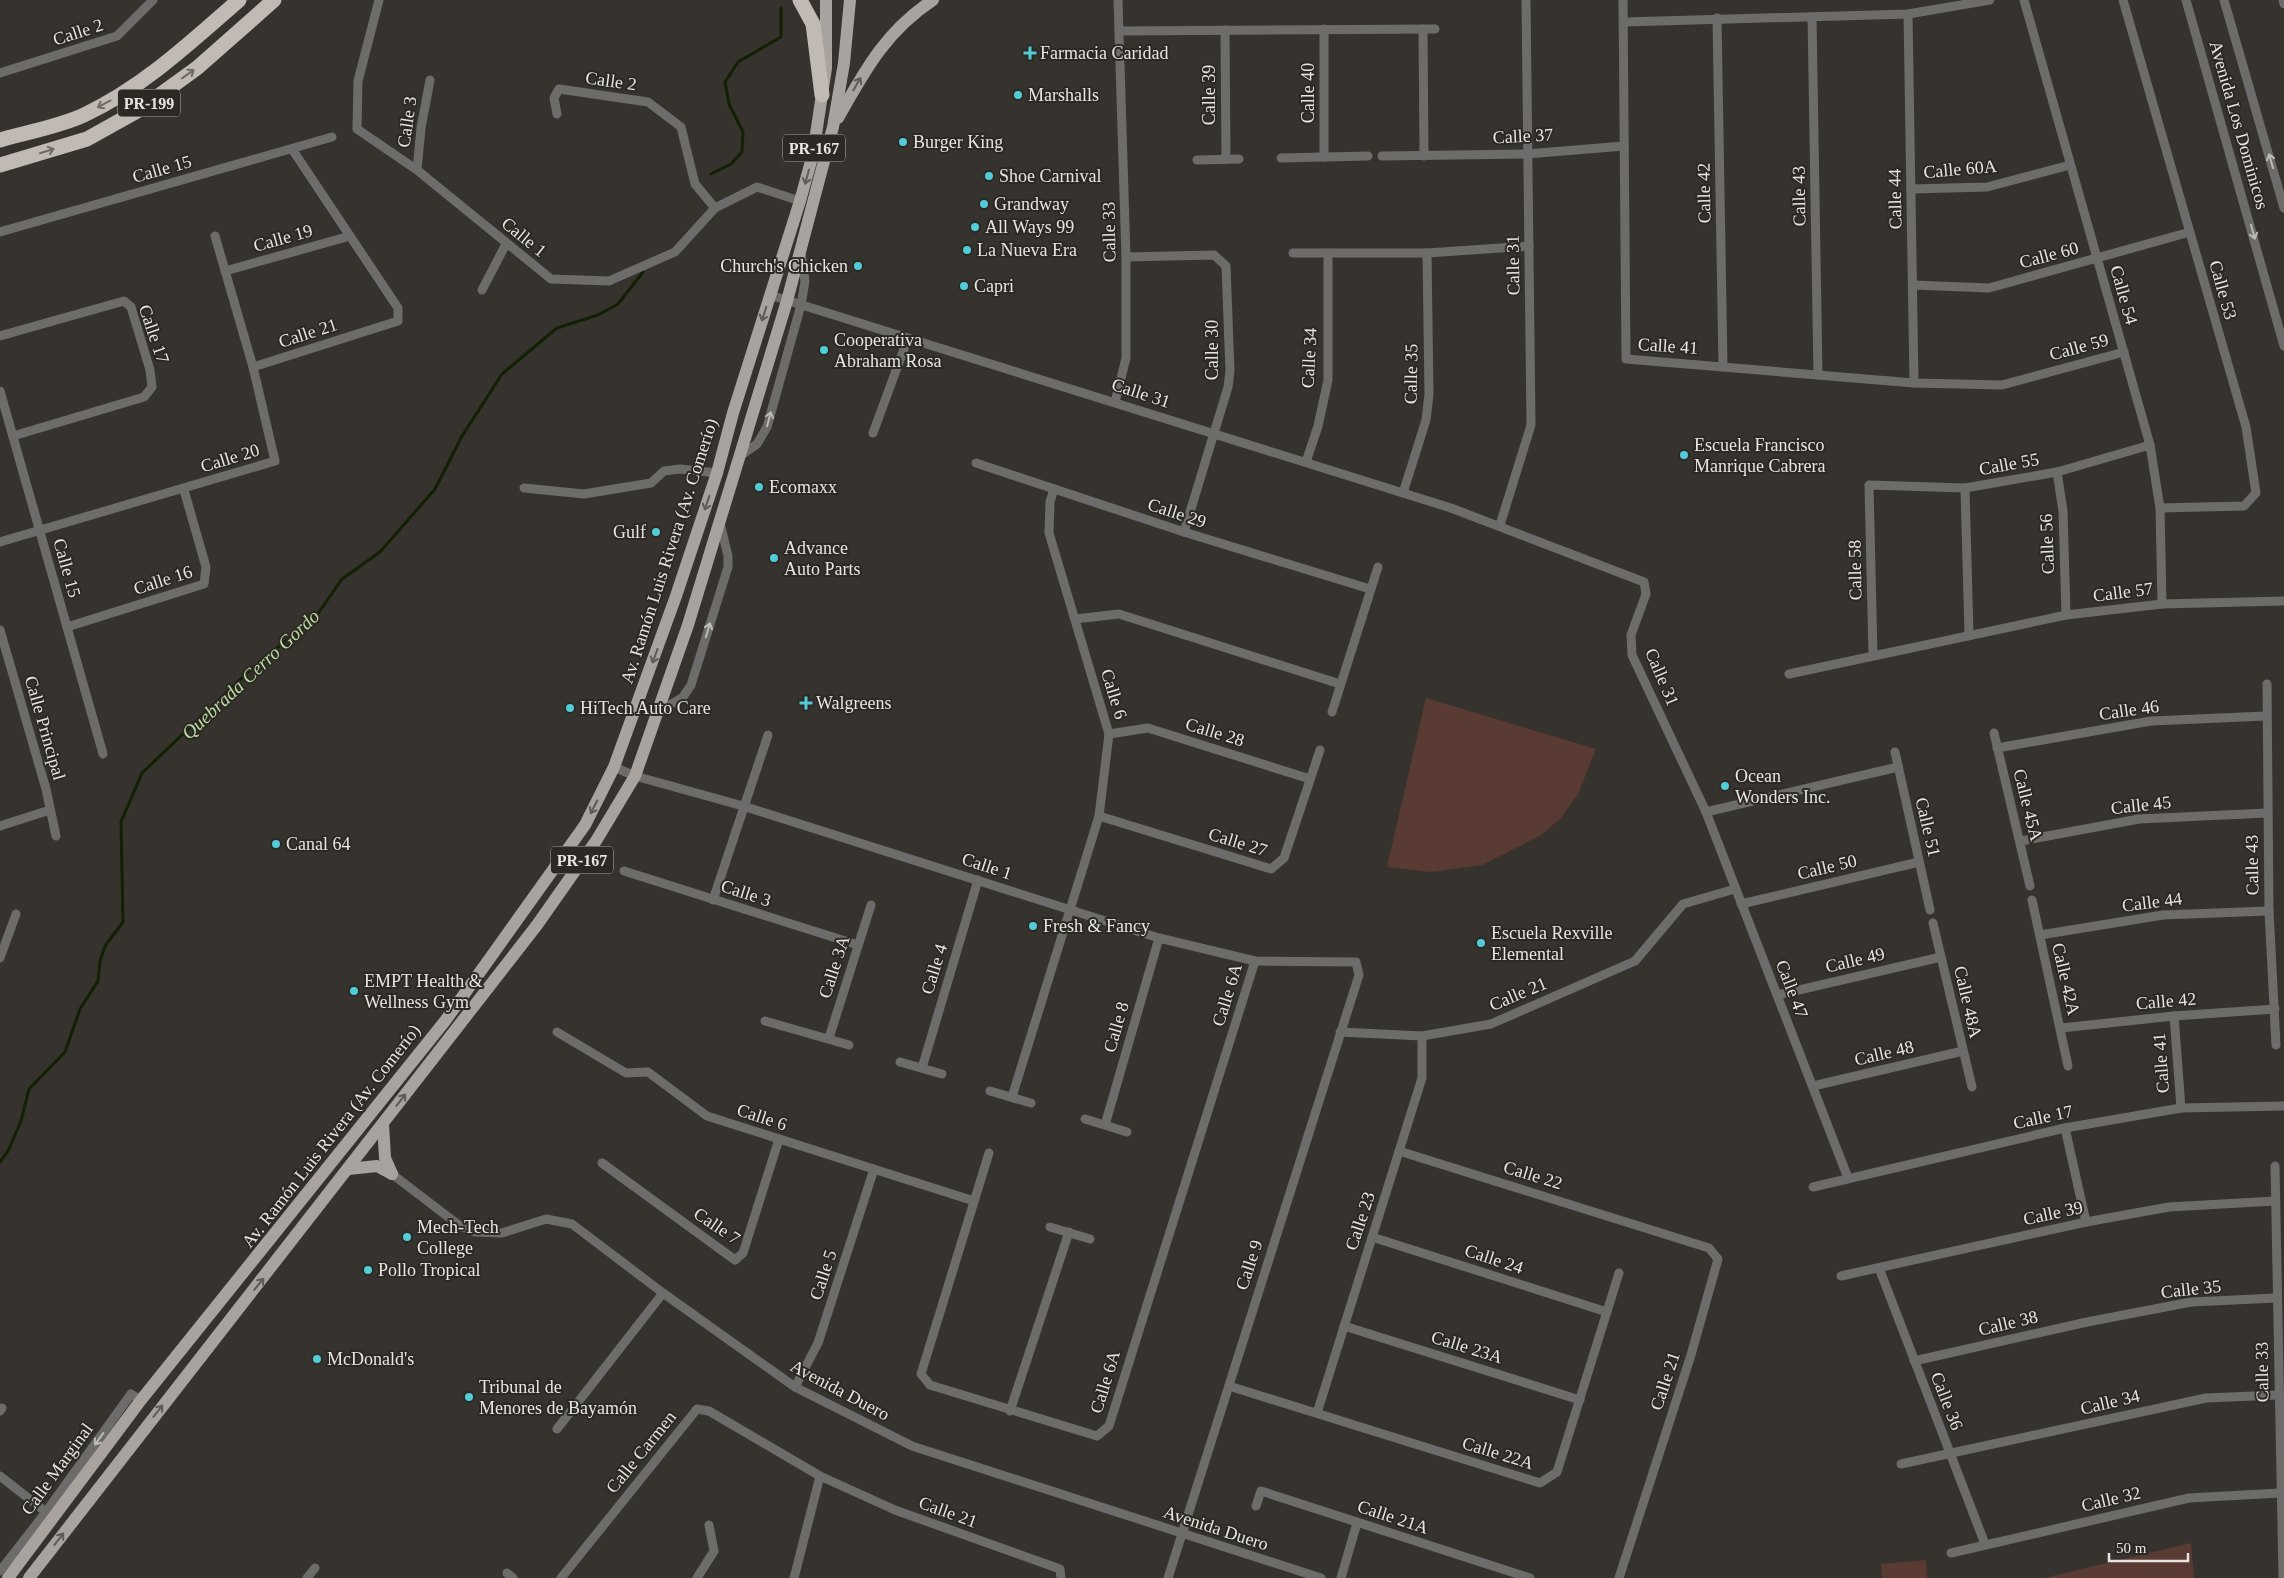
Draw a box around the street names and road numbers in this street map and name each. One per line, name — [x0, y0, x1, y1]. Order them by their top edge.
street label: Calle 2 — [50, 15, 106, 49]
street label: Avenida Los Dominicos — [2205, 38, 2273, 212]
street label: Calle 40 — [1298, 63, 1318, 123]
street label: Calle 39 — [1199, 65, 1219, 125]
street label: Calle 2 — [584, 68, 638, 94]
road number: PR-199 — [118, 90, 180, 116]
street label: Calle 3 — [394, 95, 420, 149]
street label: Calle 37 — [1492, 124, 1554, 148]
road number: PR-167 — [783, 134, 845, 162]
street label: Calle 15 — [130, 151, 194, 187]
street label: Calle 60A — [1923, 156, 1997, 182]
street label: Calle 42 — [1693, 163, 1715, 223]
street label: Calle 43 — [1788, 166, 1810, 226]
street label: Calle 44 — [1884, 169, 1906, 229]
street label: Calle 33 — [1098, 202, 1120, 262]
street label: Calle 1 — [498, 213, 550, 261]
street label: Calle 19 — [251, 220, 315, 256]
street label: Calle 31 — [1502, 235, 1524, 295]
street label: Calle 60 — [2017, 238, 2081, 272]
street label: Calle 53 — [2205, 258, 2241, 322]
street label: Calle 54 — [2106, 263, 2142, 327]
street label: Calle 17 — [135, 302, 173, 366]
street label: Calle 21 — [276, 314, 340, 352]
street label: Calle 30 — [1202, 320, 1222, 380]
street label: Calle 34 — [1297, 327, 1321, 389]
street label: Calle 59 — [2047, 330, 2111, 364]
street label: Calle 41 — [1637, 334, 1699, 358]
street label: Calle 35 — [1400, 344, 1422, 404]
street label: Calle 31 — [1109, 374, 1173, 412]
street label: Av. Ramón Luis Rivera (Av. Comerío) — [617, 416, 722, 686]
street label: Calle 20 — [198, 440, 262, 476]
street label: Calle 55 — [1977, 449, 2041, 479]
street label: Calle 29 — [1145, 494, 1209, 532]
street label: Calle 56 — [2036, 513, 2058, 575]
street label: Calle 15 — [49, 536, 85, 600]
street label: Calle 58 — [1844, 540, 1866, 600]
street label: Calle 16 — [131, 561, 195, 599]
street label: Calle 57 — [2092, 578, 2154, 606]
street label: Calle 31 — [1641, 645, 1683, 709]
street label: Calle 6 — [1097, 666, 1131, 722]
street label: Calle Principal — [21, 674, 69, 782]
street label: Calle 46 — [2098, 696, 2160, 724]
street label: Calle 28 — [1183, 714, 1247, 750]
street label: Calle 45A — [2009, 767, 2047, 843]
street label: Calle 45 — [2110, 792, 2172, 818]
street label: Calle 51 — [1911, 795, 1945, 859]
street label: Calle 27 — [1206, 824, 1270, 860]
street label: Calle 43 — [2241, 835, 2263, 895]
road number: PR-167 — [551, 846, 613, 874]
street label: Calle 1 — [959, 849, 1015, 883]
street label: Calle 50 — [1795, 850, 1859, 884]
street label: Calle 3 — [718, 876, 774, 910]
street label: Calle 44 — [2121, 888, 2183, 916]
street label: Calle 3A — [815, 933, 853, 1001]
street label: Calle 4 — [917, 941, 951, 997]
street label: Calle 42A — [2048, 941, 2084, 1017]
street label: Calle 49 — [1823, 943, 1887, 977]
street label: Calle 47 — [1772, 957, 1812, 1021]
street label: Calle 6A — [1208, 961, 1246, 1029]
street label: Calle 48A — [1950, 964, 1986, 1040]
street label: Calle 21 — [1486, 973, 1550, 1015]
street label: Calle 42 — [2135, 988, 2197, 1014]
street label: Calle 8 — [1099, 999, 1133, 1055]
street label: Av. Ramón Luis Rivera (Av. Comerío) — [238, 1021, 425, 1252]
street label: Calle 41 — [2149, 1032, 2173, 1094]
street label: Calle 48 — [1852, 1036, 1916, 1070]
street label: Calle 6 — [734, 1100, 790, 1134]
street label: Calle 17 — [2011, 1101, 2075, 1133]
street label: Calle 22 — [1501, 1157, 1565, 1193]
street label: Calle 23 — [1341, 1189, 1379, 1253]
street label: Calle 39 — [2021, 1197, 2085, 1229]
street label: Calle 7 — [690, 1203, 744, 1249]
street label: Calle 9 — [1232, 1237, 1266, 1293]
street label: Calle 24 — [1462, 1240, 1526, 1278]
street label: Calle 5 — [806, 1247, 840, 1303]
street label: Calle 35 — [2160, 1276, 2222, 1302]
street label: Calle 38 — [1976, 1306, 2040, 1340]
street label: Calle 23A — [1429, 1327, 1505, 1367]
street label: Calle 33 — [2251, 1342, 2273, 1402]
street label: Calle 6A — [1086, 1348, 1124, 1416]
street label: Calle 21 — [1646, 1349, 1684, 1413]
street label: Avenida Duero — [787, 1356, 893, 1424]
street label: Calle 36 — [1927, 1369, 1967, 1433]
street label: Calle 34 — [2078, 1385, 2142, 1419]
street label: Calle Carmen — [602, 1407, 680, 1497]
street label: Calle Marginal — [17, 1419, 97, 1519]
street label: Calle 22A — [1460, 1433, 1536, 1473]
street label: Calle 32 — [2079, 1482, 2143, 1516]
street label: Calle 21 — [916, 1492, 980, 1532]
street label: Calle 21A — [1355, 1496, 1431, 1538]
street label: Avenida Duero — [1161, 1502, 1271, 1554]

